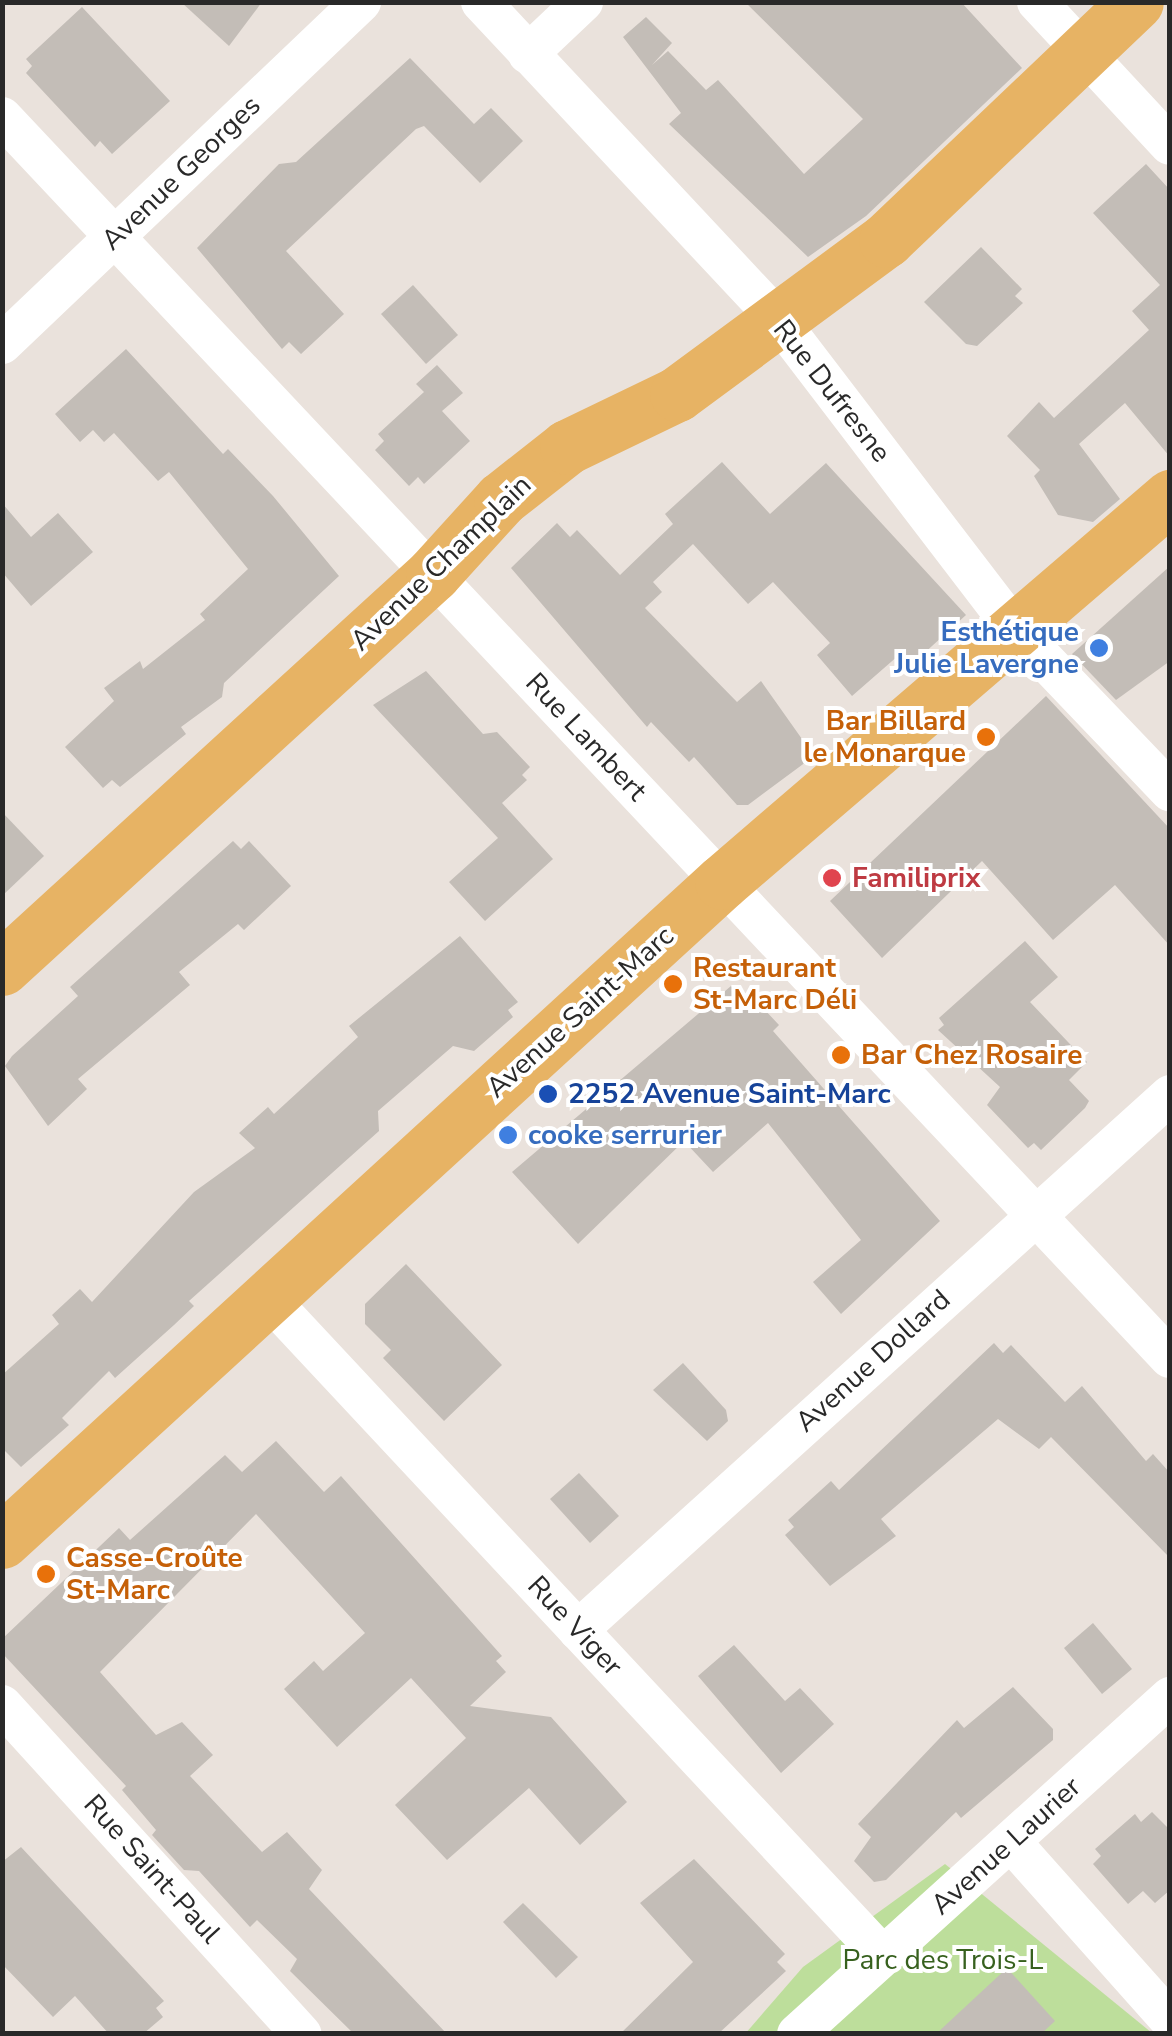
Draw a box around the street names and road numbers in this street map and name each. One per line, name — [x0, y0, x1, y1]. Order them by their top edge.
street label: Avenue Georges — [95, 89, 267, 257]
street label: Rue Dufresne — [766, 313, 898, 469]
street label: Avenue Champlain — [344, 468, 538, 658]
street label: Rue Lambert — [518, 666, 654, 808]
street label: Avenue Saint-Marc — [480, 919, 680, 1105]
street label: Avenue Dollard — [789, 1283, 957, 1439]
street label: Rue Viger — [521, 1569, 629, 1683]
street label: Avenue Laurier — [924, 1770, 1088, 1922]
street label: Rue Saint-Paul — [77, 1788, 227, 1950]

